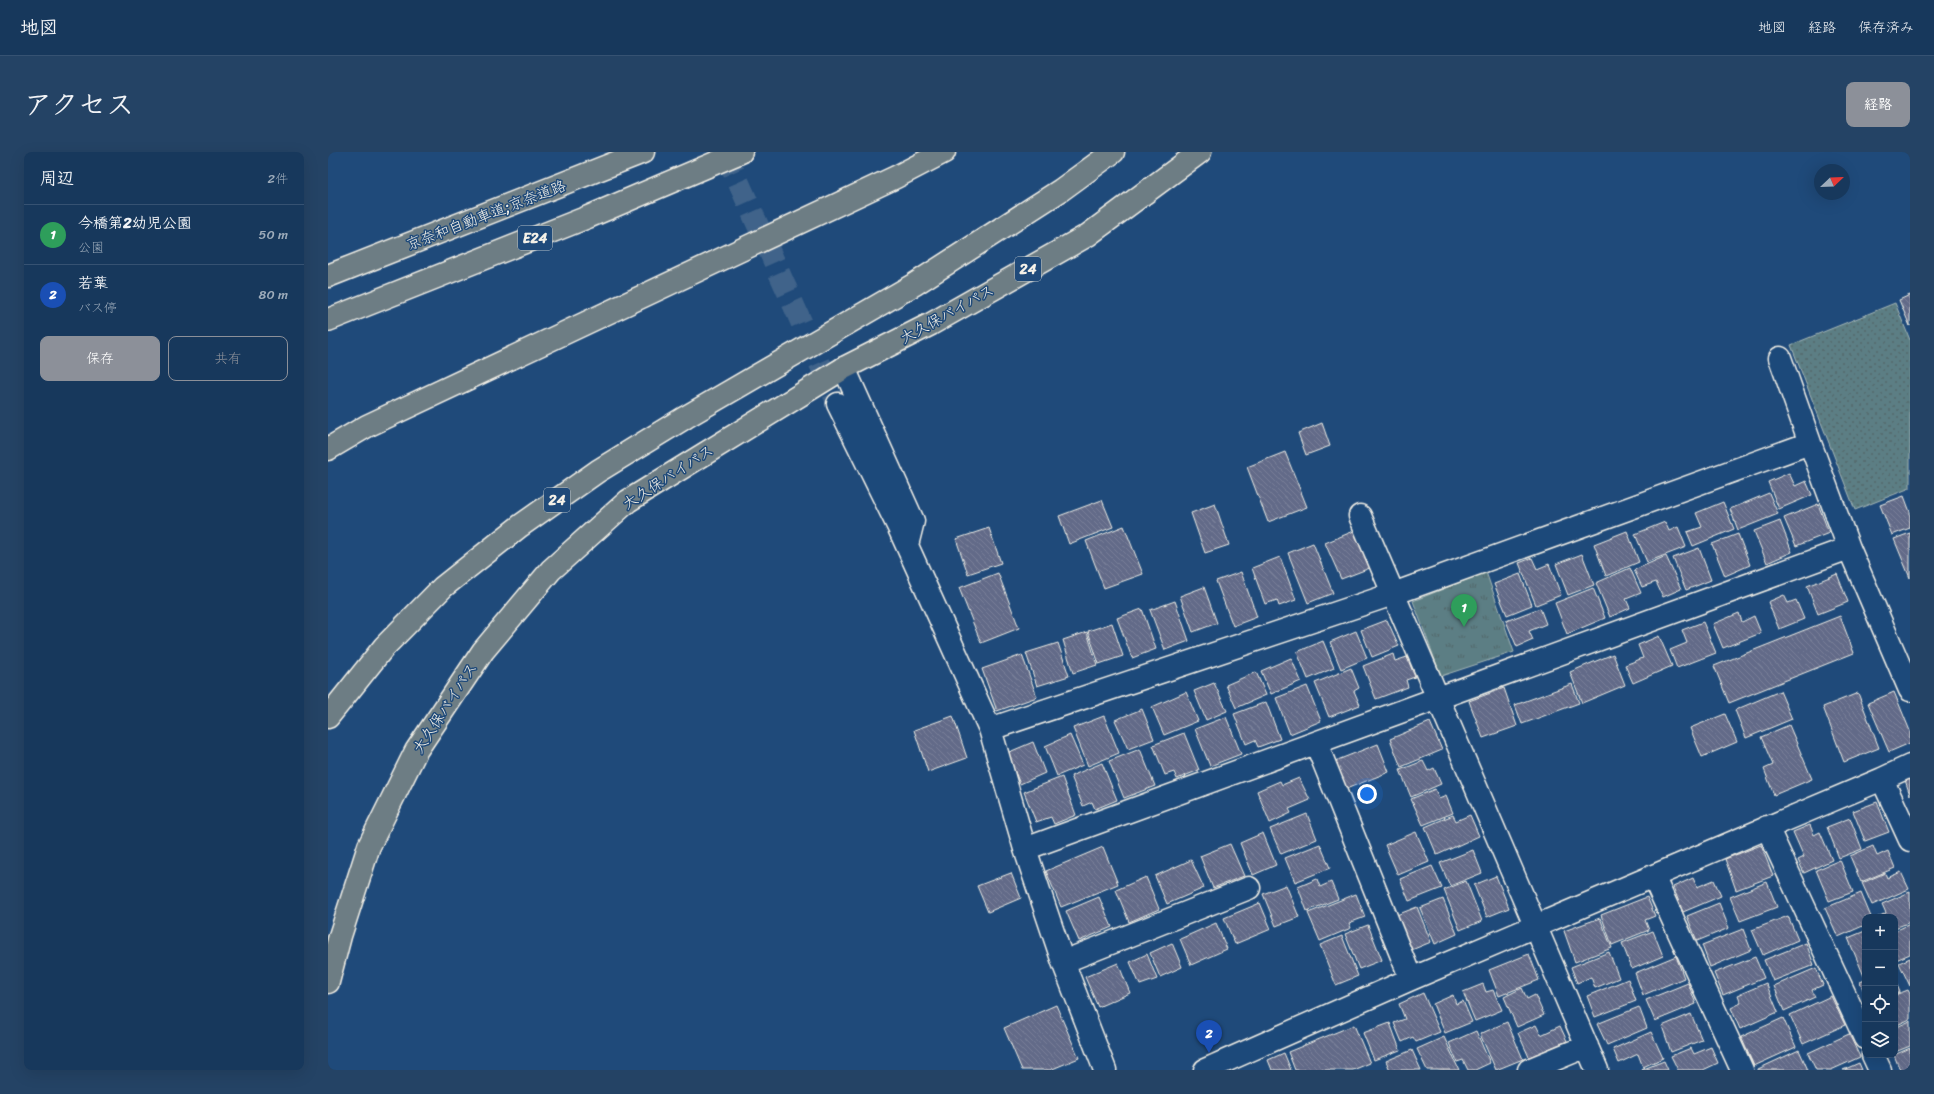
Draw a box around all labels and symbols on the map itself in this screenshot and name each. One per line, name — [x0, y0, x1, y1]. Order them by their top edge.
north arrow — [1814, 164, 1850, 200]
street label: 京奈和自動車道;京奈道路 — [402, 172, 570, 258]
road number: E24 — [518, 226, 552, 250]
road number: 24 — [1015, 257, 1041, 281]
street label: 大久保バイパス — [895, 277, 999, 351]
street label: 大久保バイパス — [617, 438, 719, 516]
road number: 24 — [544, 488, 570, 512]
pin: 1 — [1451, 594, 1477, 627]
street label: 大久保バイパス — [406, 657, 484, 759]
your location — [1357, 784, 1377, 804]
pin: 2 — [1196, 1020, 1222, 1053]

